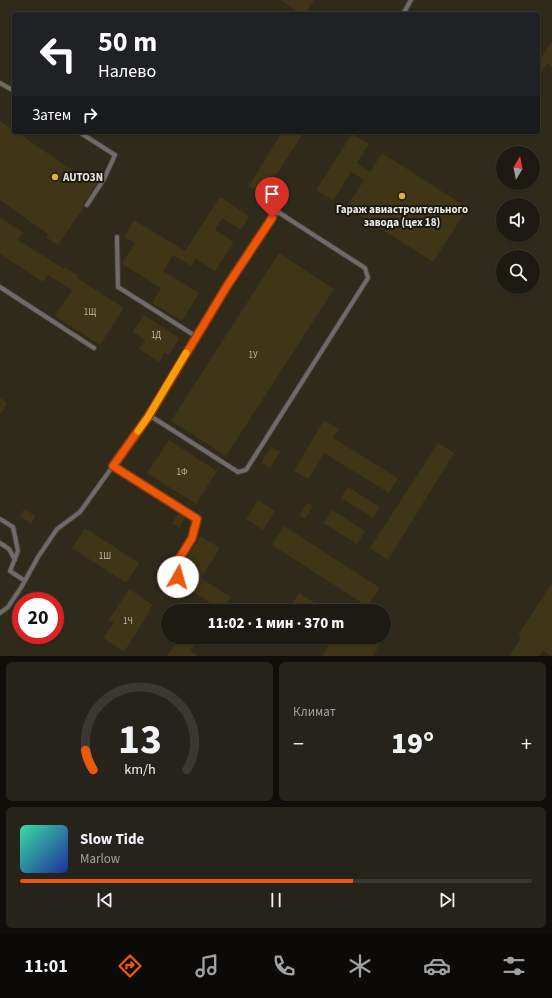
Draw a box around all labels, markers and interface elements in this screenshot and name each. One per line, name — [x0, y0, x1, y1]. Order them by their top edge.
text: 50 m — [98, 22, 157, 62]
icon: left — [32, 28, 84, 80]
text: Налево — [98, 59, 156, 84]
icon: right — [79, 104, 101, 126]
text: Затем — [32, 105, 71, 126]
north arrow — [496, 146, 540, 190]
map controls — [496, 146, 540, 294]
place label: AUTO3N — [62, 170, 103, 185]
marker: AUTO3N — [50, 172, 60, 182]
pin — [255, 177, 289, 218]
icon: arrive — [261, 183, 283, 205]
marker: Гараж авиастроительного завода (цех 18) — [397, 191, 407, 201]
button: sound — [496, 198, 540, 242]
place label: Гараж авиастроительного завода (цех 18) — [336, 202, 468, 230]
button: search — [496, 250, 540, 294]
house number: 1Щ — [84, 306, 96, 319]
house number: 1Д — [151, 329, 161, 342]
house number: 1У — [248, 349, 258, 362]
house number: 1Ф — [176, 466, 188, 479]
house number: 1Ш — [99, 550, 111, 563]
position arrow — [157, 556, 199, 598]
speed limit sign: 20 — [12, 592, 64, 644]
text: 11:02 · 1 мин · 370 m — [208, 613, 344, 634]
house number: 1Ч — [123, 615, 133, 628]
text: Климат — [293, 703, 336, 721]
text: 13 — [118, 709, 161, 769]
text: 19° — [391, 722, 434, 765]
text: − — [293, 728, 304, 760]
text: + — [521, 728, 532, 760]
text: km/h — [124, 758, 155, 779]
text: Slow Tide — [80, 829, 144, 850]
text: Marlow — [80, 850, 120, 868]
icon: previous — [94, 889, 116, 911]
icon: pause — [265, 889, 287, 911]
icon: next — [436, 889, 458, 911]
icon: directions — [116, 952, 144, 980]
icon: music — [193, 952, 221, 980]
icon: phone — [270, 952, 298, 980]
icon: climate — [346, 952, 374, 980]
icon: car — [423, 952, 451, 980]
icon: filters — [500, 952, 528, 980]
text: 11:01 — [24, 954, 68, 979]

